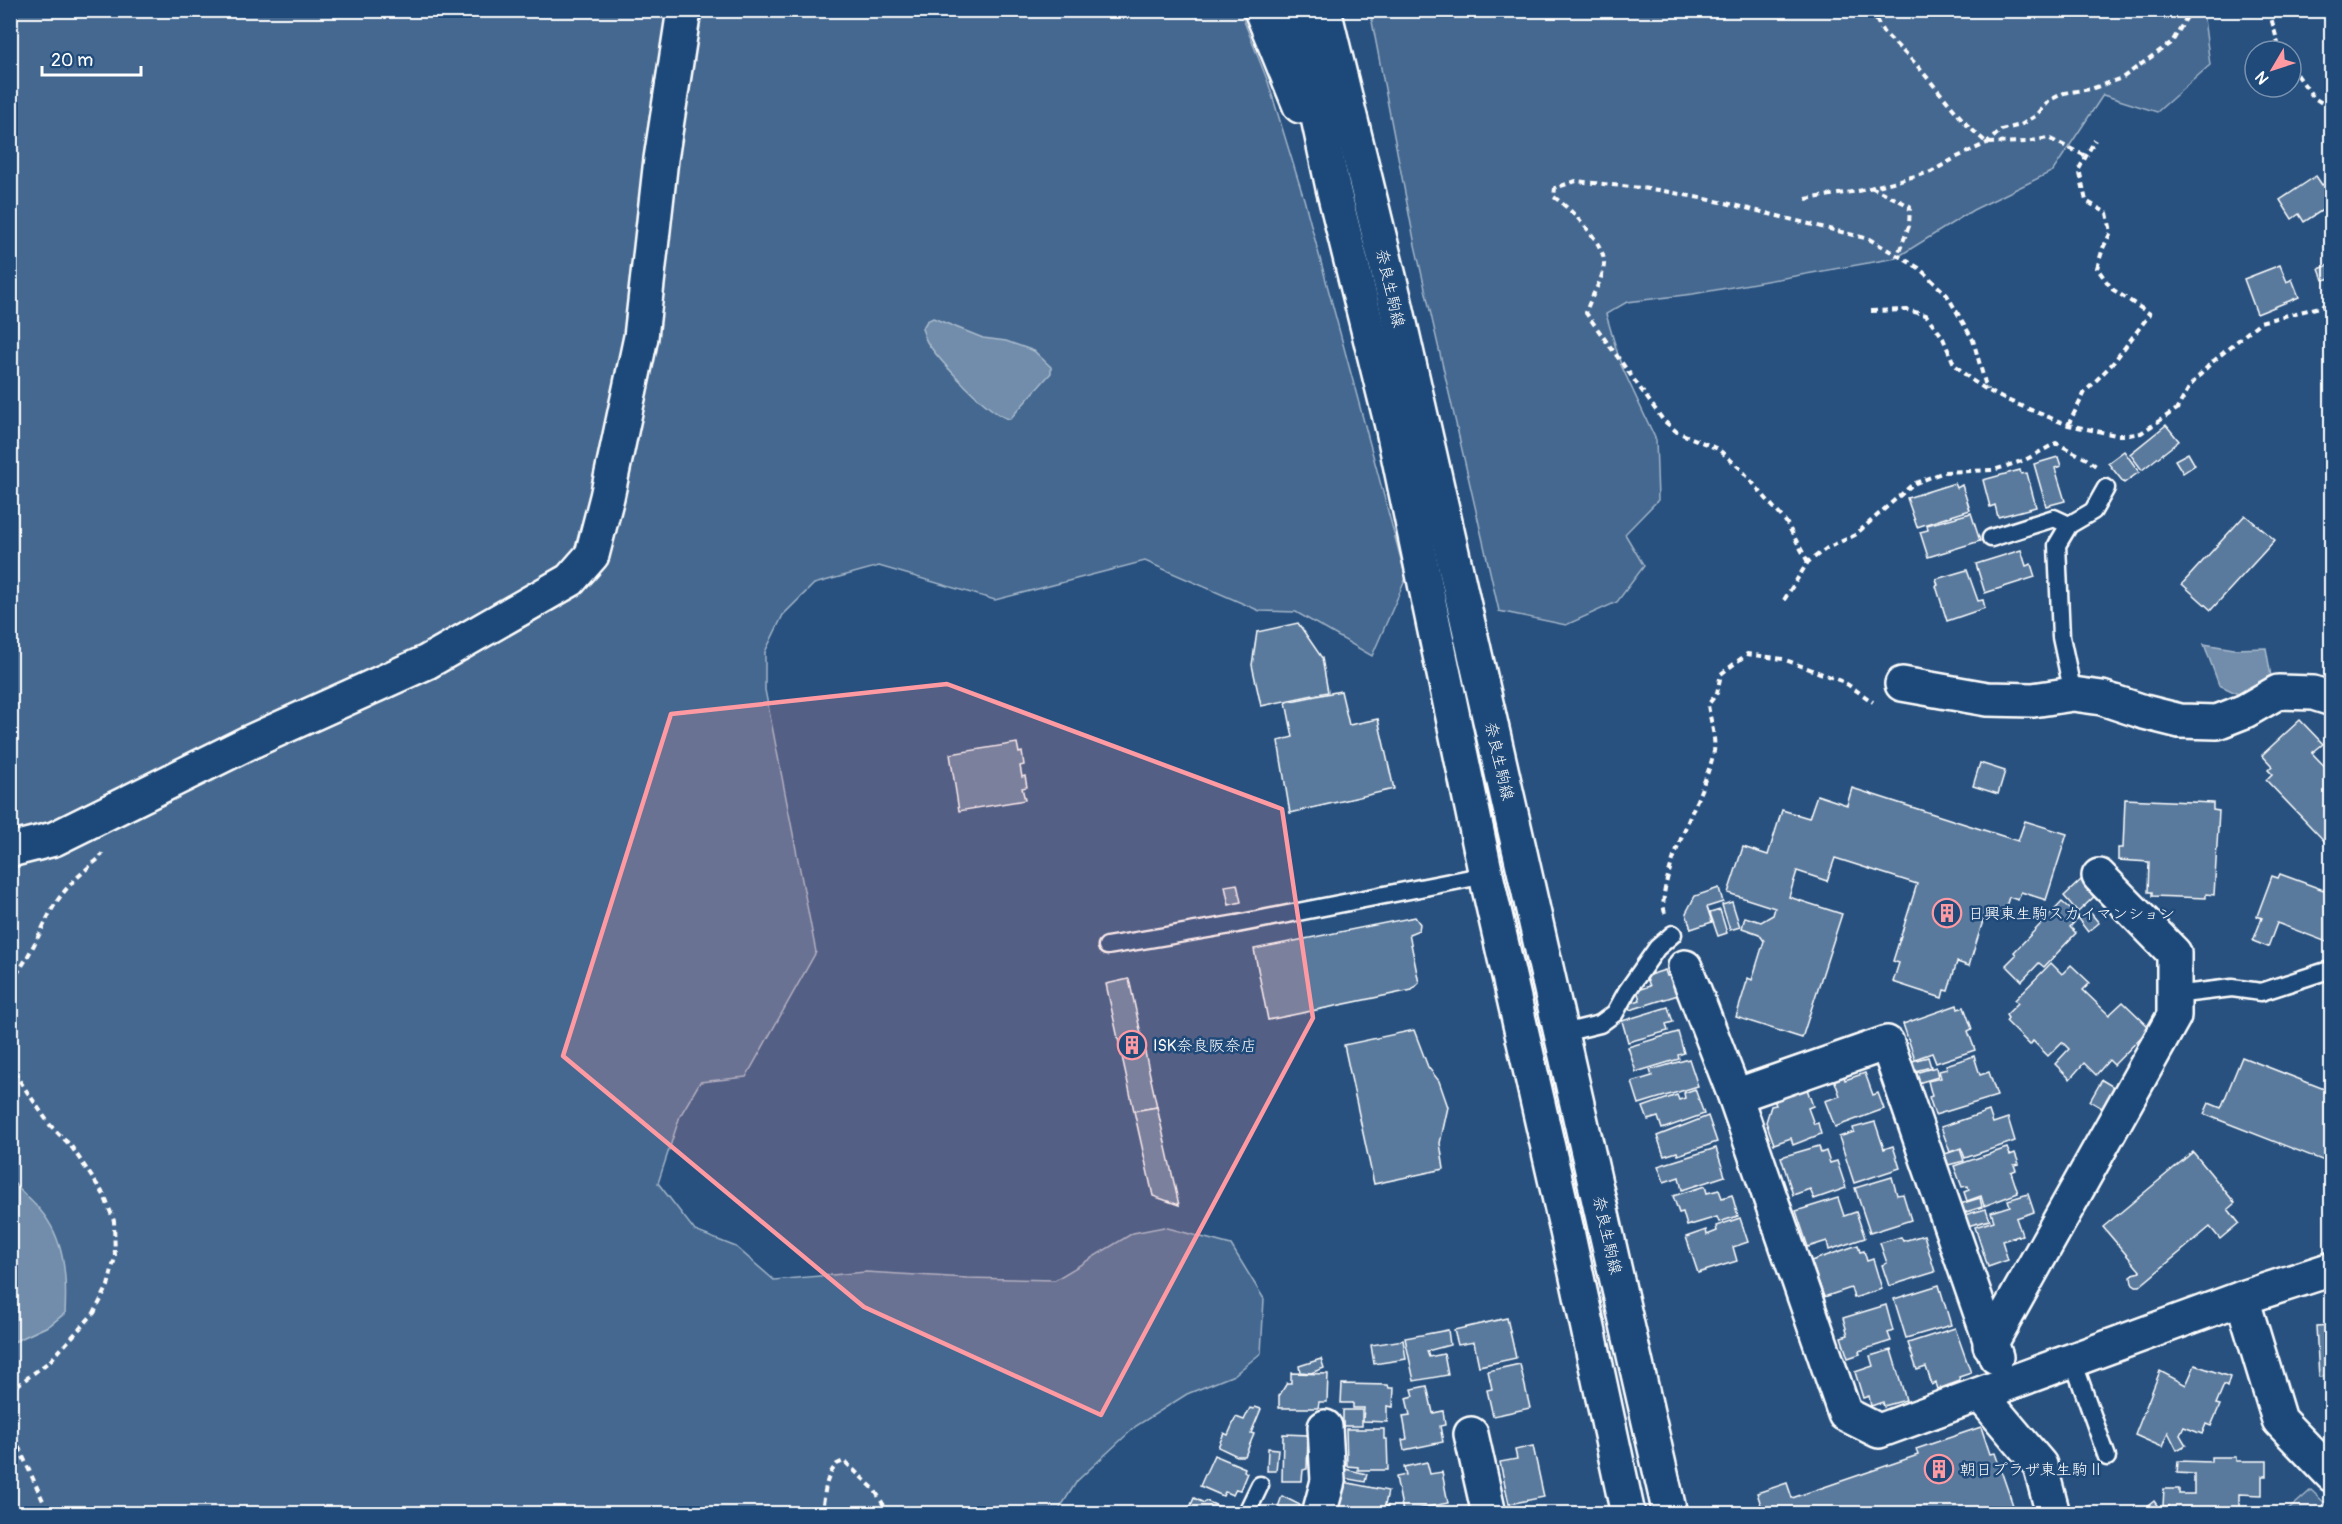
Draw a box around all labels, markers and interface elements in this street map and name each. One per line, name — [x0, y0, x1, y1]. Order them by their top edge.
scale bar — [42, 39, 141, 77]
north arrow — [2243, 39, 2303, 99]
text: 20 m — [51, 49, 93, 72]
text: N — [2251, 67, 2273, 88]
street label: 奈良生駒線 — [1371, 247, 1409, 329]
street label: 奈良生駒線 — [1480, 720, 1518, 802]
building icon: 日興東生駒スカイマンション — [1931, 897, 1963, 929]
place label: 日興東生駒スカイマンション — [1968, 904, 2175, 924]
building icon: ISK奈良阪奈店 — [1116, 1029, 1148, 1061]
place label: ISK奈良阪奈店 — [1153, 1036, 1257, 1056]
street label: 奈良生駒線 — [1588, 1194, 1626, 1276]
building icon: 朝日プラザ東生駒Ⅱ — [1923, 1453, 1955, 1485]
place label: 朝日プラザ東生駒Ⅱ — [1960, 1460, 2104, 1480]

